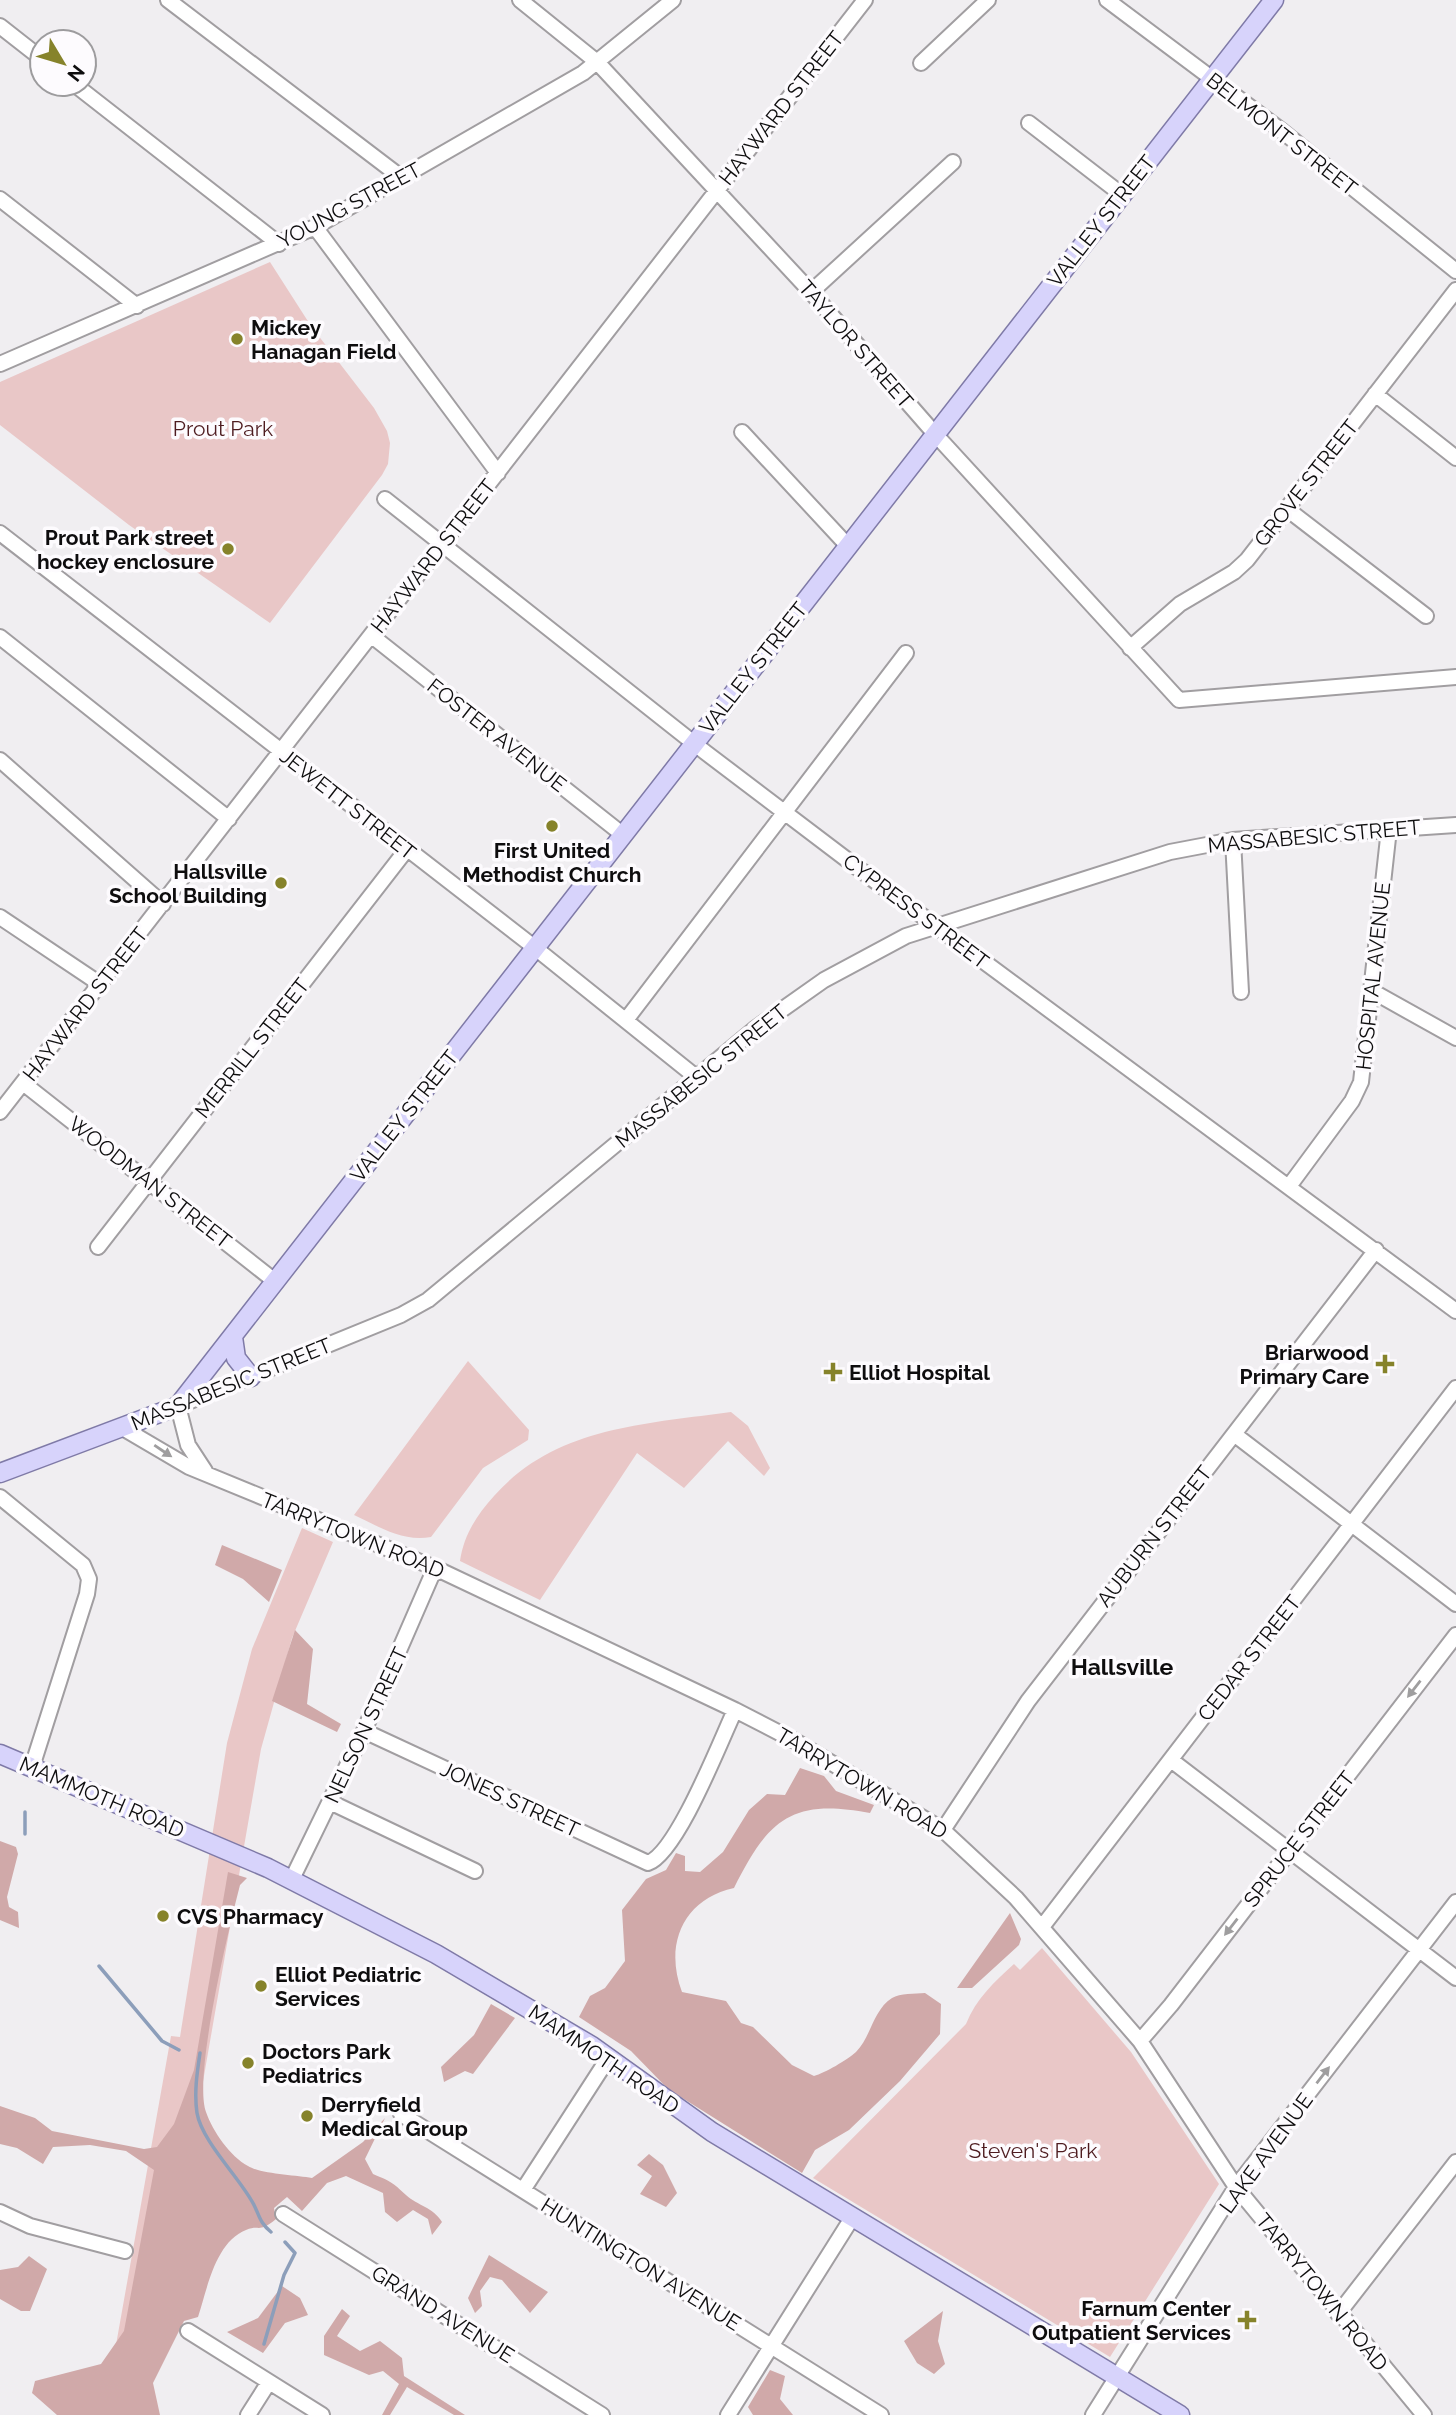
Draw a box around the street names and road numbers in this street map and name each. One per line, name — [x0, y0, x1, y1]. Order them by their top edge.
street label: HAYWARD STREET — [713, 26, 849, 190]
street label: BELMONT STREET — [1202, 67, 1363, 201]
street label: VALLEY STREET — [1042, 150, 1160, 292]
street label: YOUNG STREET — [273, 157, 425, 253]
street label: TAYLOR STREET — [794, 275, 919, 413]
street label: GROVE STREET — [1249, 414, 1363, 551]
street label: HAYWARD STREET — [365, 474, 501, 638]
street label: VALLEY STREET — [694, 597, 812, 739]
street label: FOSTER AVENUE — [423, 673, 571, 797]
street label: JEWETT STREET — [275, 743, 421, 865]
street label: MASSABESIC STREET — [1206, 814, 1422, 858]
street label: CYPRESS STREET — [838, 848, 994, 974]
street label: HOSPITAL AVENUE — [1351, 881, 1395, 1071]
street label: HAYWARD STREET — [17, 922, 153, 1086]
street label: MERRILL STREET — [190, 973, 315, 1123]
street label: MASSABESIC STREET — [610, 999, 792, 1153]
street label: VALLEY STREET — [345, 1045, 463, 1187]
street label: WOODMAN STREET — [64, 1111, 237, 1253]
street label: MASSABESIC STREET — [127, 1332, 335, 1436]
street label: AUBURN STREET — [1091, 1460, 1217, 1612]
street label: TARRYTOWN ROAD — [258, 1487, 448, 1583]
street label: CEDAR STREET — [1192, 1590, 1306, 1726]
street label: NELSON STREET — [319, 1643, 413, 1807]
street label: TARRYTOWN ROAD — [772, 1722, 952, 1844]
street label: MAMMOTH ROAD — [16, 1751, 188, 1843]
street label: JONES STREET — [437, 1756, 584, 1842]
street label: SPRUCE STREET — [1238, 1766, 1360, 1912]
street label: MAMMOTH ROAD — [524, 1999, 684, 2119]
street label: LAKE AVENUE — [1214, 2088, 1318, 2218]
street label: HUNTINGTON AVENUE — [537, 2192, 745, 2336]
street label: TARRYTOWN ROAD — [1251, 2208, 1393, 2376]
street label: GRAND AVENUE — [367, 2260, 519, 2368]

